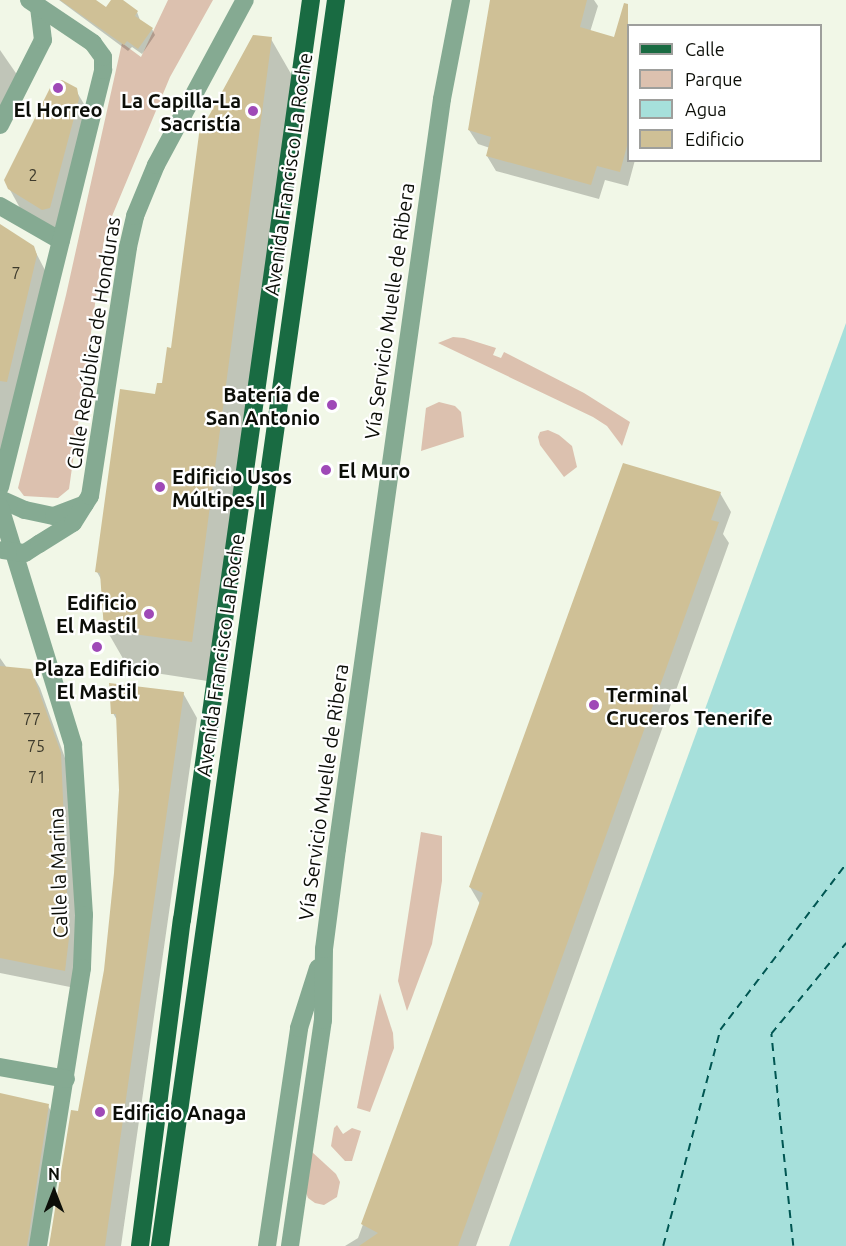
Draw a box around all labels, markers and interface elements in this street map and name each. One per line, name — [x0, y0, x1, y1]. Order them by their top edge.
legend — [627, 24, 822, 162]
text: Calle — [685, 39, 725, 59]
street label: Avenida Francisco La Roche — [259, 51, 317, 297]
text: Parque — [685, 69, 742, 89]
marker: El Horreo — [51, 81, 65, 95]
place label: La Capilla-La Sacristía — [121, 88, 241, 135]
place label: El Horreo — [13, 97, 103, 121]
text: Agua — [685, 99, 727, 119]
marker: La Capilla-La Sacristía — [246, 104, 260, 118]
text: Edificio — [685, 129, 744, 149]
house number: 2 — [28, 165, 38, 185]
street label: Vía Servicio Muelle de Ribera — [359, 181, 419, 441]
street label: Calle República de Honduras — [61, 215, 125, 471]
house number: 7 — [11, 263, 21, 283]
place label: Batería de San Antonio — [206, 382, 320, 429]
marker: Batería de San Antonio — [325, 398, 339, 412]
place label: El Muro — [338, 458, 410, 482]
marker: El Muro — [319, 463, 333, 477]
place label: Edificio Usos Múltipes I — [172, 464, 292, 511]
marker: Edificio Usos Múltipes I — [153, 480, 167, 494]
street label: Avenida Francisco La Roche — [191, 532, 249, 778]
place label: Edificio El Mastil — [56, 590, 137, 637]
marker: Edificio El Mastil — [142, 607, 156, 621]
marker: Plaza Edificio El Mastil — [90, 640, 104, 654]
place label: Plaza Edificio El Mastil — [34, 656, 160, 703]
street label: Vía Servicio Muelle de Ribera — [293, 662, 353, 922]
place label: Terminal Cruceros Tenerife — [606, 682, 773, 729]
marker: Terminal Cruceros Tenerife — [587, 698, 601, 712]
house number: 77 — [23, 709, 41, 729]
house number: 75 — [27, 736, 45, 756]
house number: 71 — [28, 767, 46, 787]
street label: Calle la Marina — [44, 807, 72, 939]
place label: Edificio Anaga — [112, 1100, 246, 1124]
marker: Edificio Anaga — [93, 1105, 107, 1119]
north arrow — [24, 1162, 84, 1222]
text: N — [48, 1165, 60, 1183]

